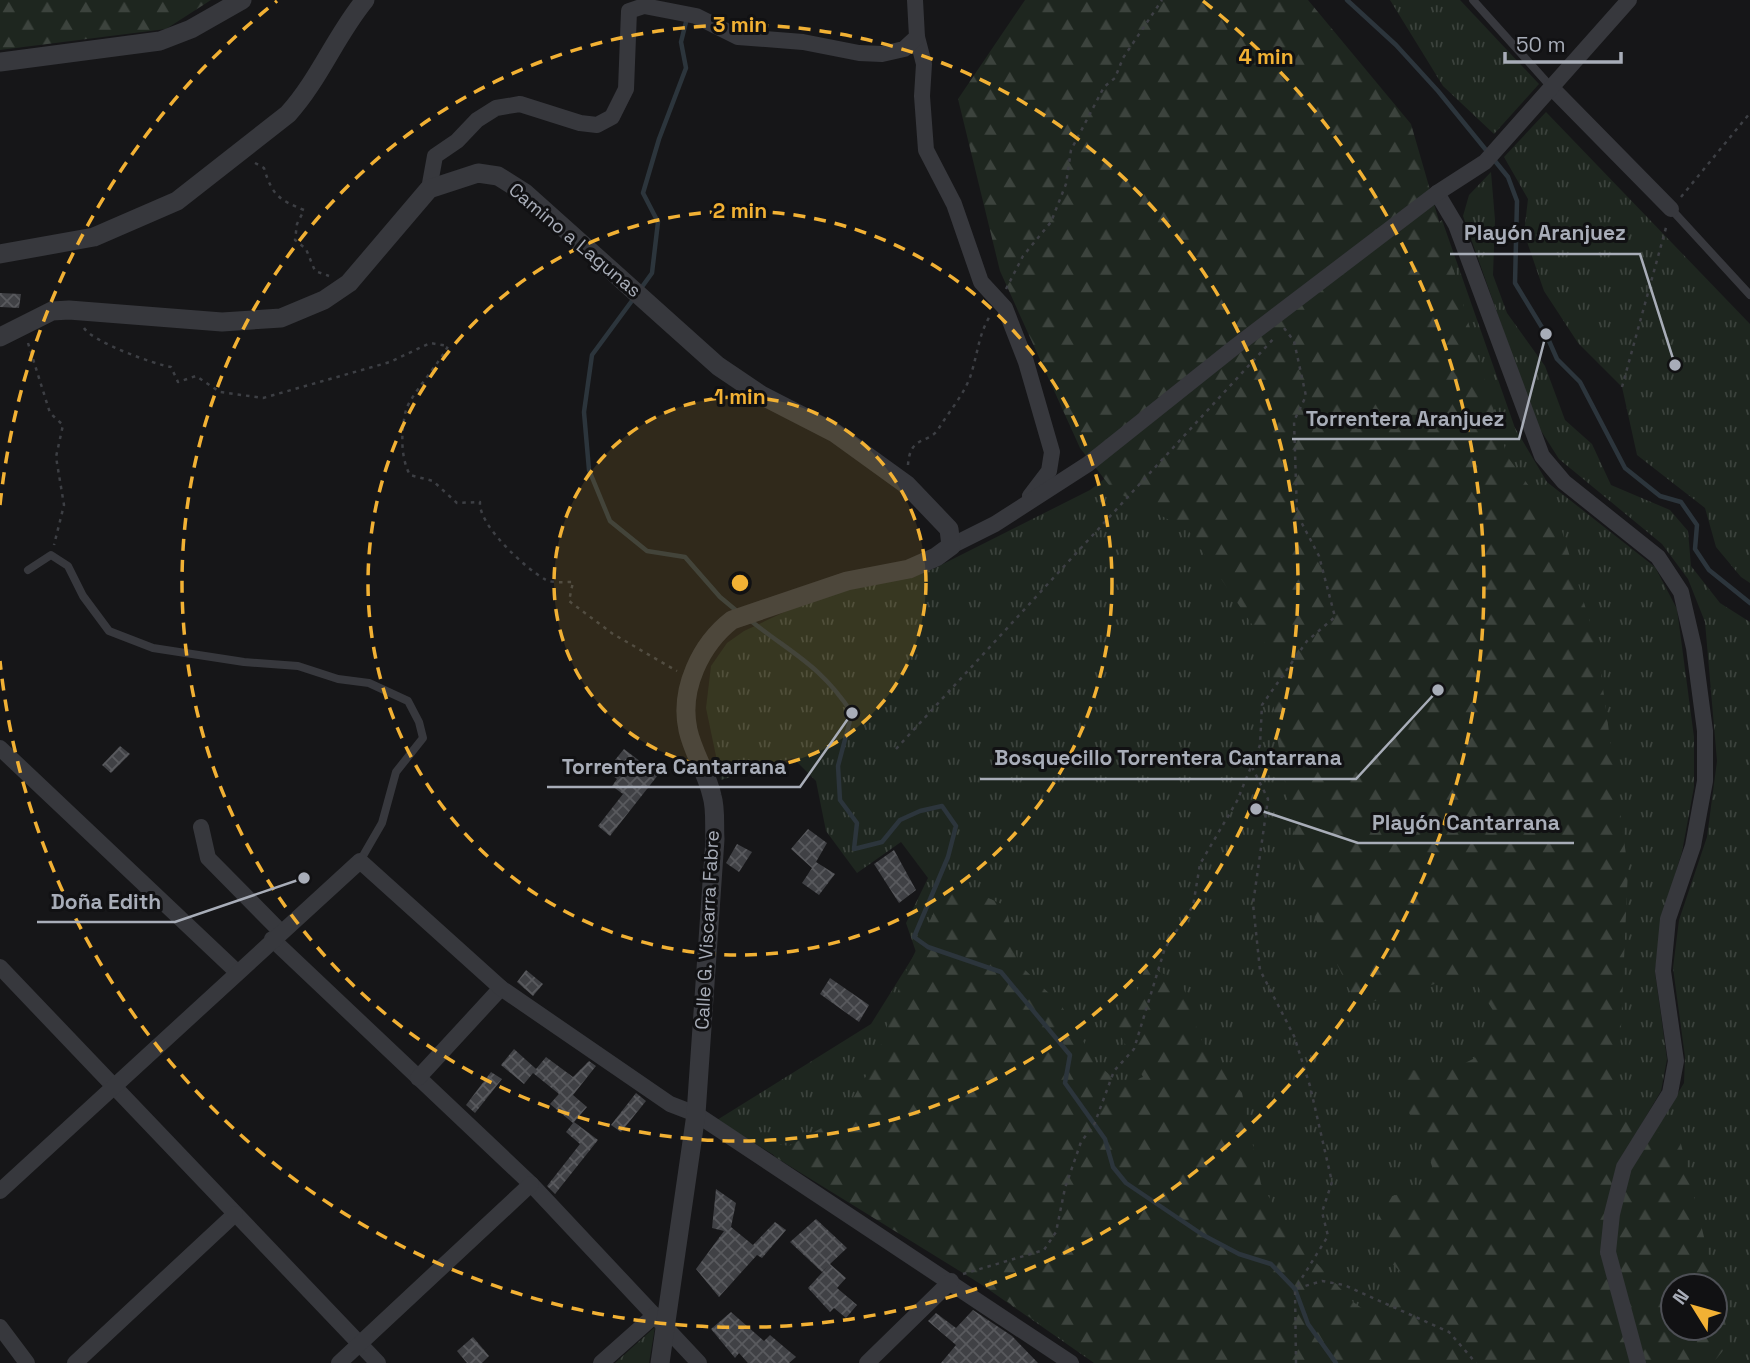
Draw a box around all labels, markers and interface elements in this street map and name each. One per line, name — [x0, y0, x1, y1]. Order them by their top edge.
text: 3 min — [713, 11, 767, 38]
scale bar — [1505, 21, 1620, 65]
text: 50 m — [1516, 31, 1566, 58]
text: 4 min — [1238, 43, 1294, 70]
street label: Camino a Lagunas — [504, 177, 646, 303]
text: 2 min — [713, 197, 767, 224]
callout: Playón Aranjuez — [1450, 212, 1640, 254]
text: Playón Aranjuez — [1464, 219, 1626, 246]
text: 1 min — [714, 383, 766, 410]
callout: Torrentera Aranjuez — [1292, 397, 1519, 439]
text: Torrentera Aranjuez — [1306, 405, 1504, 432]
centre of rings — [728, 571, 752, 595]
callout: Bosquecillo Torrentera Cantarrana — [980, 737, 1356, 779]
text: Bosquecillo Torrentera Cantarrana — [994, 744, 1342, 771]
callout: Torrentera Cantarrana — [547, 745, 800, 787]
text: Torrentera Cantarrana — [562, 753, 786, 780]
callout: Playón Cantarrana — [1358, 801, 1574, 843]
text: Playón Cantarrana — [1372, 809, 1560, 836]
street label: Calle G. Viscarra Fabre — [689, 830, 725, 1030]
callout: Doña Edith — [37, 880, 175, 922]
text: Doña Edith — [51, 888, 161, 915]
north arrow — [1659, 1272, 1729, 1342]
text: N — [1667, 1284, 1695, 1310]

